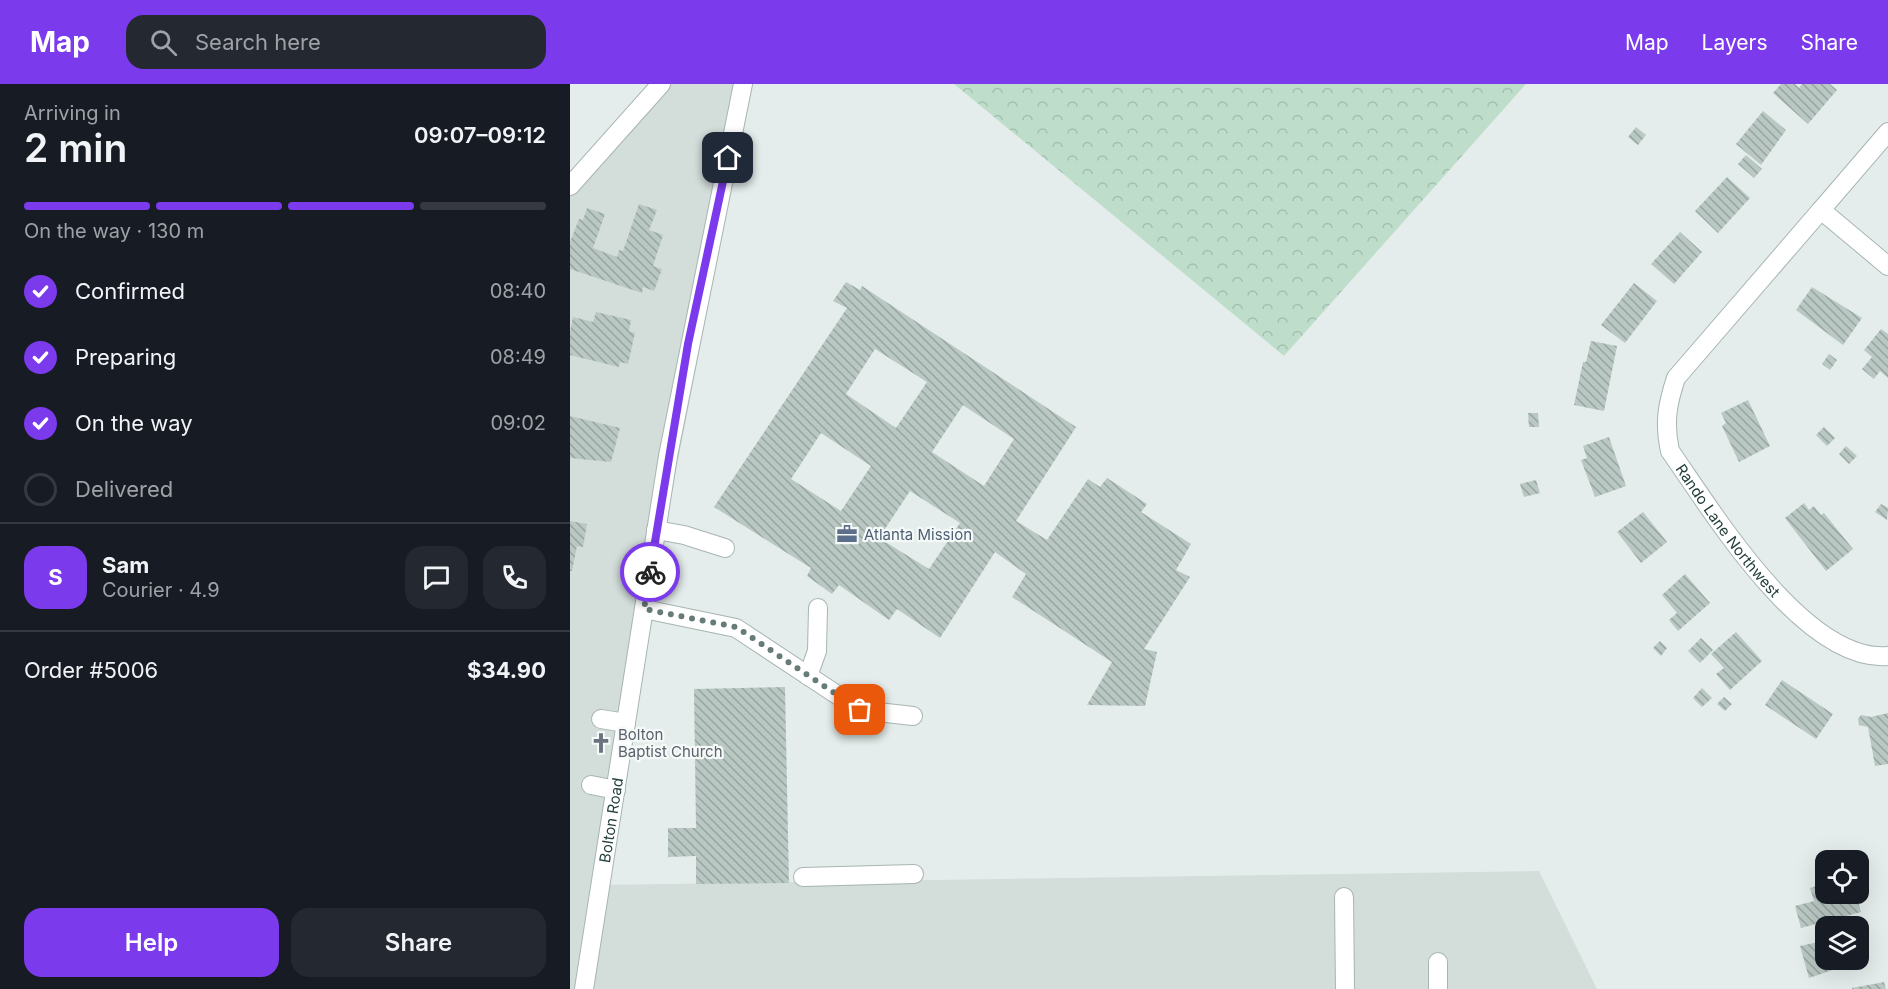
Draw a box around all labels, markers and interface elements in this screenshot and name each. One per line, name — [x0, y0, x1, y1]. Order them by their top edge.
search box — [126, 15, 546, 69]
text: Map — [30, 25, 90, 59]
icon: search — [147, 26, 180, 59]
text: Search here — [195, 29, 321, 55]
text: Map — [1625, 30, 1669, 55]
text: Layers — [1702, 30, 1768, 55]
text: Share — [1801, 30, 1858, 55]
text: Arriving in — [24, 101, 121, 125]
text: 09:07–09:12 — [414, 122, 546, 148]
text: 2 min — [24, 124, 127, 171]
pin — [702, 132, 753, 183]
icon: home — [711, 141, 744, 174]
text: On the way · 130 m — [24, 219, 204, 243]
icon: check — [24, 275, 57, 308]
text: Confirmed — [75, 278, 185, 304]
text: 08:40 — [490, 279, 546, 303]
icon: check — [24, 341, 57, 374]
text: Preparing — [75, 344, 176, 370]
text: 08:49 — [490, 345, 546, 369]
icon: check — [24, 407, 57, 440]
text: On the way — [75, 410, 193, 436]
text: 09:02 — [490, 411, 546, 435]
street label: Rando Lane Northwest — [1672, 460, 1784, 601]
text: Delivered — [75, 476, 173, 502]
office icon: Atlanta Mission — [835, 522, 859, 546]
place label: Atlanta Mission — [864, 525, 972, 544]
courier — [620, 542, 680, 602]
button: chat — [405, 546, 468, 609]
button: phone — [483, 546, 546, 609]
text: Sam — [102, 552, 149, 578]
icon: bike — [634, 556, 667, 589]
text: S — [48, 564, 63, 590]
text: Courier · 4.9 — [102, 578, 220, 602]
text: Order #5006 — [24, 657, 158, 683]
text: $34.90 — [467, 657, 546, 683]
pin — [834, 684, 885, 735]
icon: bag — [843, 693, 876, 726]
place label: Bolton Baptist Church — [618, 725, 723, 761]
church icon: Bolton Baptist Church — [589, 731, 613, 755]
street label: Bolton Road — [595, 776, 627, 864]
map controls — [1815, 850, 1869, 970]
button: locate — [1815, 850, 1869, 904]
button: Help — [24, 908, 279, 977]
button: Share — [291, 908, 546, 977]
button: layers — [1815, 916, 1869, 970]

